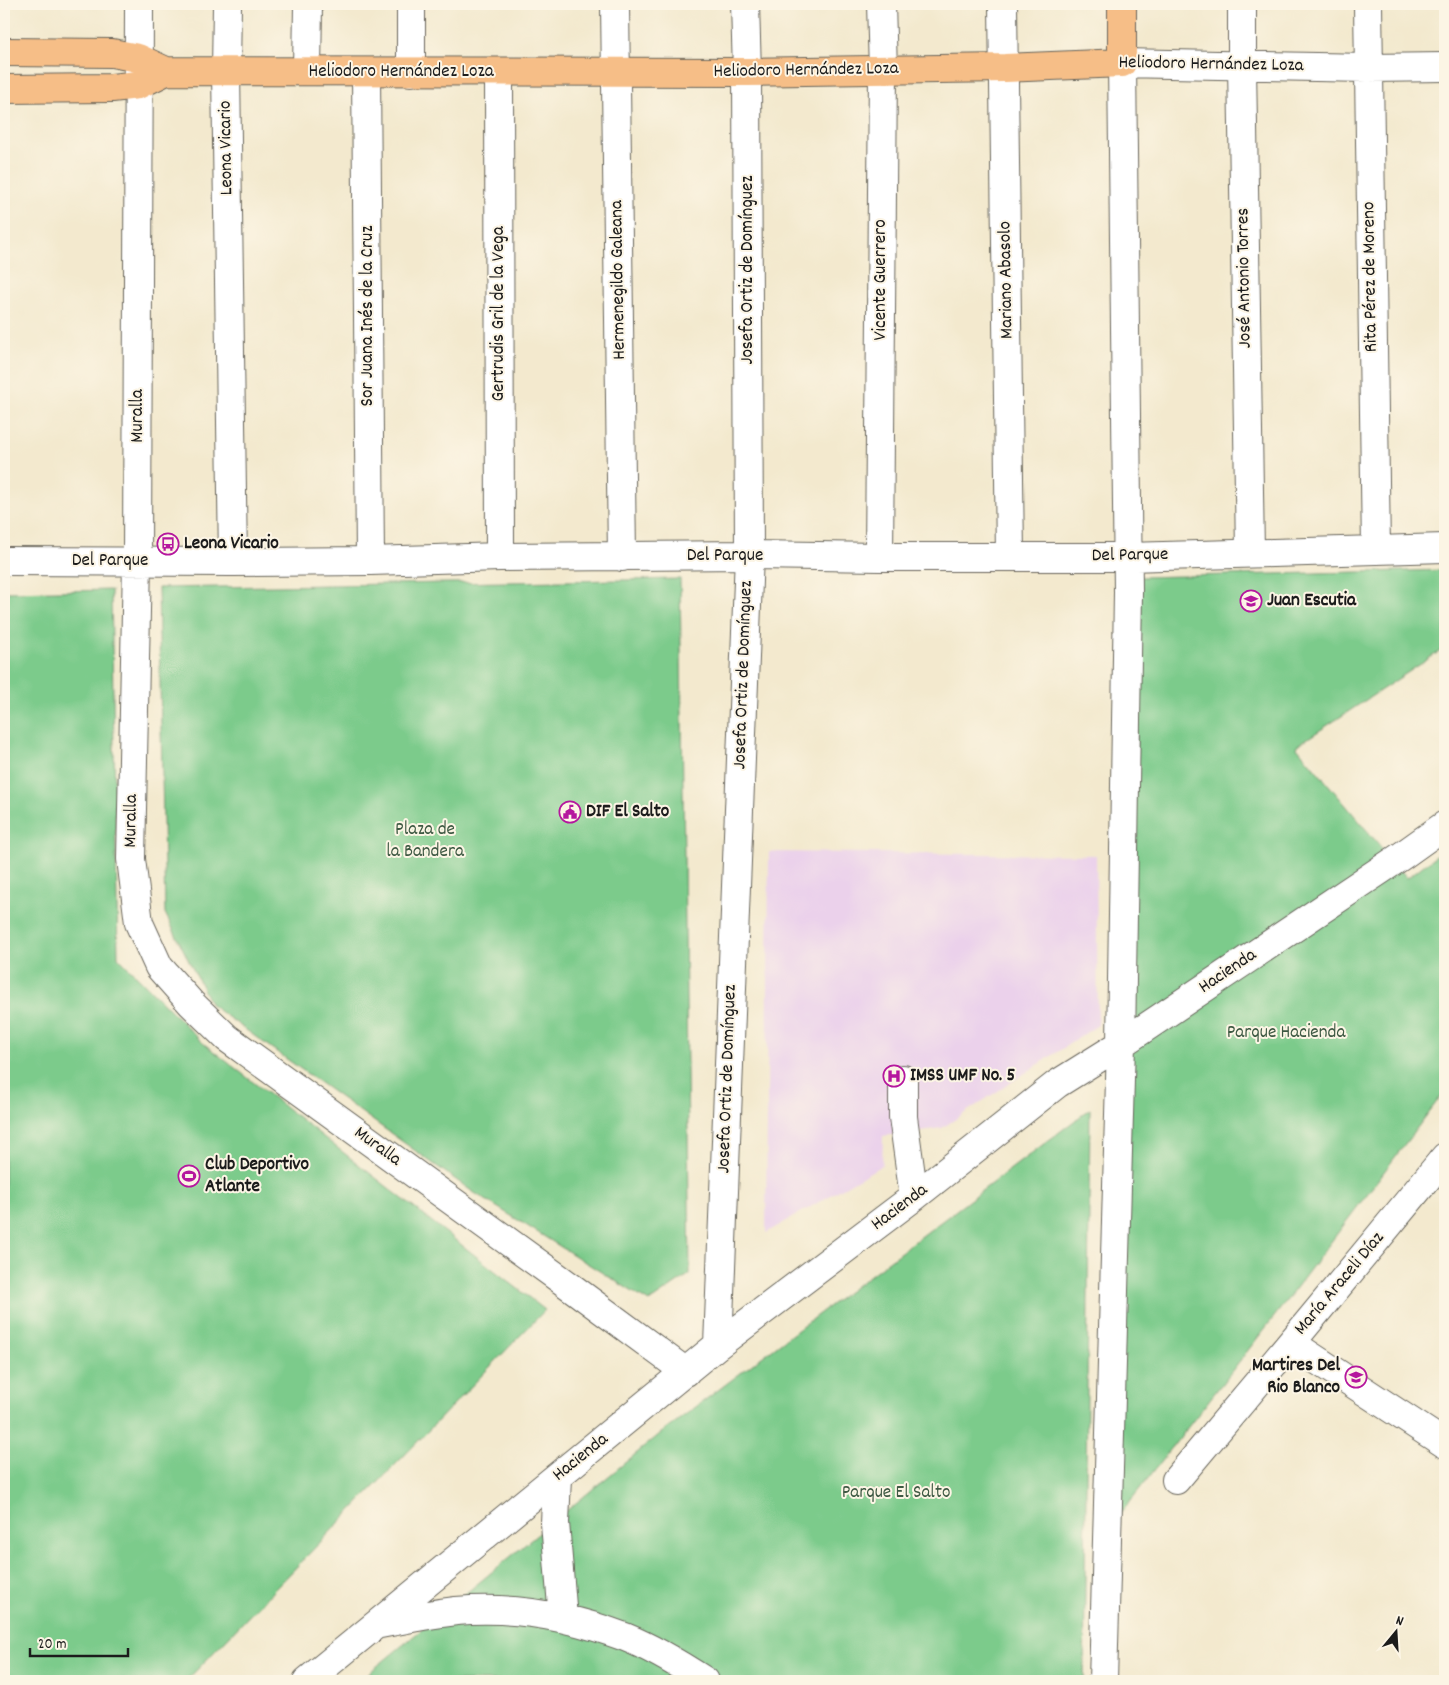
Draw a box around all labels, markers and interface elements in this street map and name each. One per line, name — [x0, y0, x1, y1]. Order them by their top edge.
street label: Heliodoro Hernández Loza — [1118, 50, 1305, 80]
street label: Heliodoro Hernández Loza — [713, 56, 900, 86]
street label: Heliodoro Hernández Loza — [308, 59, 495, 86]
street label: Leona Vicario — [213, 100, 241, 196]
street label: Josefa Ortiz de Domínguez — [735, 176, 762, 365]
street label: Hermenegildo Galeana — [604, 199, 634, 360]
street label: Rita Pérez de Moreno — [1356, 201, 1386, 353]
street label: José Antonio Torres — [1230, 208, 1260, 348]
street label: Vicente Guerrero — [868, 219, 895, 341]
street label: Mariano Abasolo — [992, 221, 1022, 339]
street label: Gertrudis Gril de la Vega — [486, 225, 513, 402]
street label: Sor Juana Inés de la Cruz — [355, 226, 382, 406]
street label: Muralla — [125, 388, 152, 443]
place label: Leona Vicario — [184, 531, 279, 558]
bus stop icon: Leona Vicario — [156, 532, 180, 556]
street label: Del Parque — [1091, 542, 1169, 570]
street label: Del Parque — [687, 543, 763, 570]
street label: Del Parque — [72, 548, 148, 575]
street label: Josefa Ortiz de Domínguez — [727, 580, 761, 770]
place label: Juan Escutia — [1267, 588, 1357, 615]
school or university icon: Juan Escutia — [1239, 589, 1263, 613]
street label: Muralla — [118, 793, 146, 848]
place label: DIF El Salto — [586, 799, 670, 826]
public building icon: DIF El Salto — [558, 800, 582, 824]
park label: Plaza de la Bandera — [386, 817, 465, 866]
street label: Hacienda — [1194, 942, 1263, 1001]
street label: Josefa Ortiz de Domínguez — [711, 984, 745, 1174]
park label: Parque Hacienda — [1227, 1020, 1346, 1047]
place label: IMSS UMF No. 5 — [910, 1063, 1016, 1090]
hospital icon: IMSS UMF No. 5 — [882, 1064, 906, 1088]
street label: Muralla — [348, 1120, 407, 1174]
place label: Club Deportivo Atlante — [205, 1152, 310, 1201]
sports icon: Club Deportivo Atlante — [177, 1164, 201, 1188]
street label: Hacienda — [866, 1177, 935, 1238]
street label: María Araceli Díaz — [1289, 1226, 1391, 1342]
place label: Martires Del Rio Blanco — [1252, 1353, 1341, 1402]
school or university icon: Martires Del Rio Blanco — [1344, 1365, 1368, 1389]
street label: Hacienda — [547, 1426, 615, 1489]
park label: Parque El Salto — [842, 1480, 950, 1507]
north arrow — [1372, 1608, 1422, 1658]
text: N — [1393, 1611, 1406, 1632]
scale bar — [30, 1625, 128, 1657]
text: 20 m — [38, 1634, 66, 1656]

